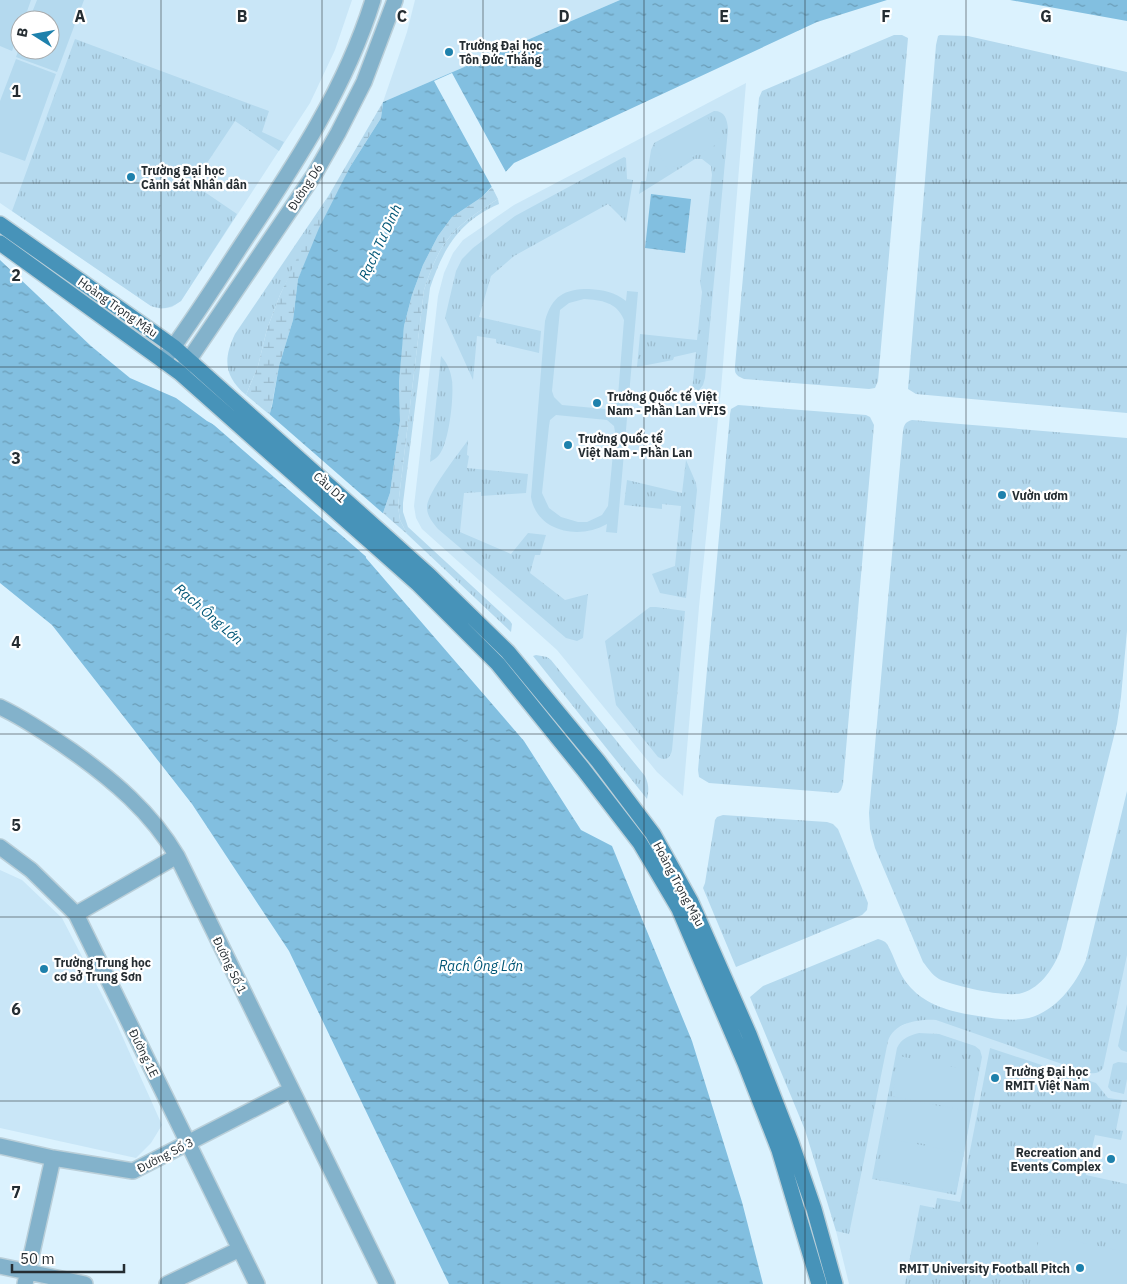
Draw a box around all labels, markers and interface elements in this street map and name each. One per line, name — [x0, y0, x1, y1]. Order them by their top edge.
text: A — [75, 6, 86, 26]
text: B — [237, 6, 248, 26]
text: C — [397, 6, 407, 26]
text: D — [558, 6, 570, 26]
text: E — [719, 6, 729, 26]
text: F — [881, 6, 891, 26]
text: G — [1040, 6, 1052, 26]
north arrow — [10, 10, 60, 60]
text: B — [13, 26, 32, 39]
place label: Trường Đại học Tôn Đức Thắng — [459, 38, 543, 67]
marker: Trường Đại học Tôn Đức Thắng — [443, 46, 455, 58]
text: 1 — [11, 81, 21, 101]
street label: Đường D6 — [284, 161, 326, 213]
place label: Trường Đại học Cảnh sát Nhân dân — [141, 163, 247, 192]
marker: Trường Đại học Cảnh sát Nhân dân — [125, 171, 137, 183]
water label: Rạch Tư Dinh — [355, 201, 405, 283]
text: 2 — [11, 265, 21, 285]
street label: Hoàng Trọng Mậu — [75, 274, 161, 340]
place label: Trường Quốc tế Việt Nam - Phần Lan VFIS — [607, 388, 726, 418]
marker: Trường Quốc tế Việt Nam - Phần Lan VFIS — [591, 397, 603, 409]
place label: Trường Quốc tế Việt Nam - Phần Lan — [578, 430, 692, 460]
marker: Trường Quốc tế Việt Nam - Phần Lan — [562, 439, 574, 451]
text: 3 — [11, 448, 21, 468]
street label: Cầu D1 — [311, 468, 349, 506]
place label: Vườn ươm — [1012, 488, 1068, 503]
marker: Vườn ươm — [996, 489, 1008, 501]
water label: Rạch Ông Lớn — [171, 579, 248, 649]
text: 4 — [11, 632, 21, 652]
text: 5 — [11, 815, 21, 835]
street label: Hoàng Trọng Mậu — [650, 839, 708, 929]
street label: Đường Số 1 — [210, 934, 250, 996]
place label: Trường Trung học cơ sở Trung Sơn — [54, 955, 151, 984]
water label: Rạch Ông Lớn — [439, 956, 523, 975]
marker: Trường Trung học cơ sở Trung Sơn — [38, 963, 50, 975]
text: 6 — [11, 999, 21, 1019]
street label: Đường 1E — [126, 1026, 162, 1080]
place label: Trường Đại học RMIT Việt Nam — [1005, 1064, 1090, 1093]
marker: Trường Đại học RMIT Việt Nam — [989, 1072, 1001, 1084]
street label: Đường Số 3 — [134, 1134, 196, 1176]
place label: Recreation and Events Complex — [1010, 1145, 1101, 1174]
marker: Recreation and Events Complex — [1105, 1153, 1117, 1165]
text: 7 — [11, 1182, 21, 1202]
scale bar — [12, 1242, 125, 1274]
text: 50 m — [20, 1249, 55, 1268]
place label: RMIT University Football Pitch — [899, 1261, 1070, 1276]
marker: RMIT University Football Pitch — [1074, 1262, 1086, 1274]

